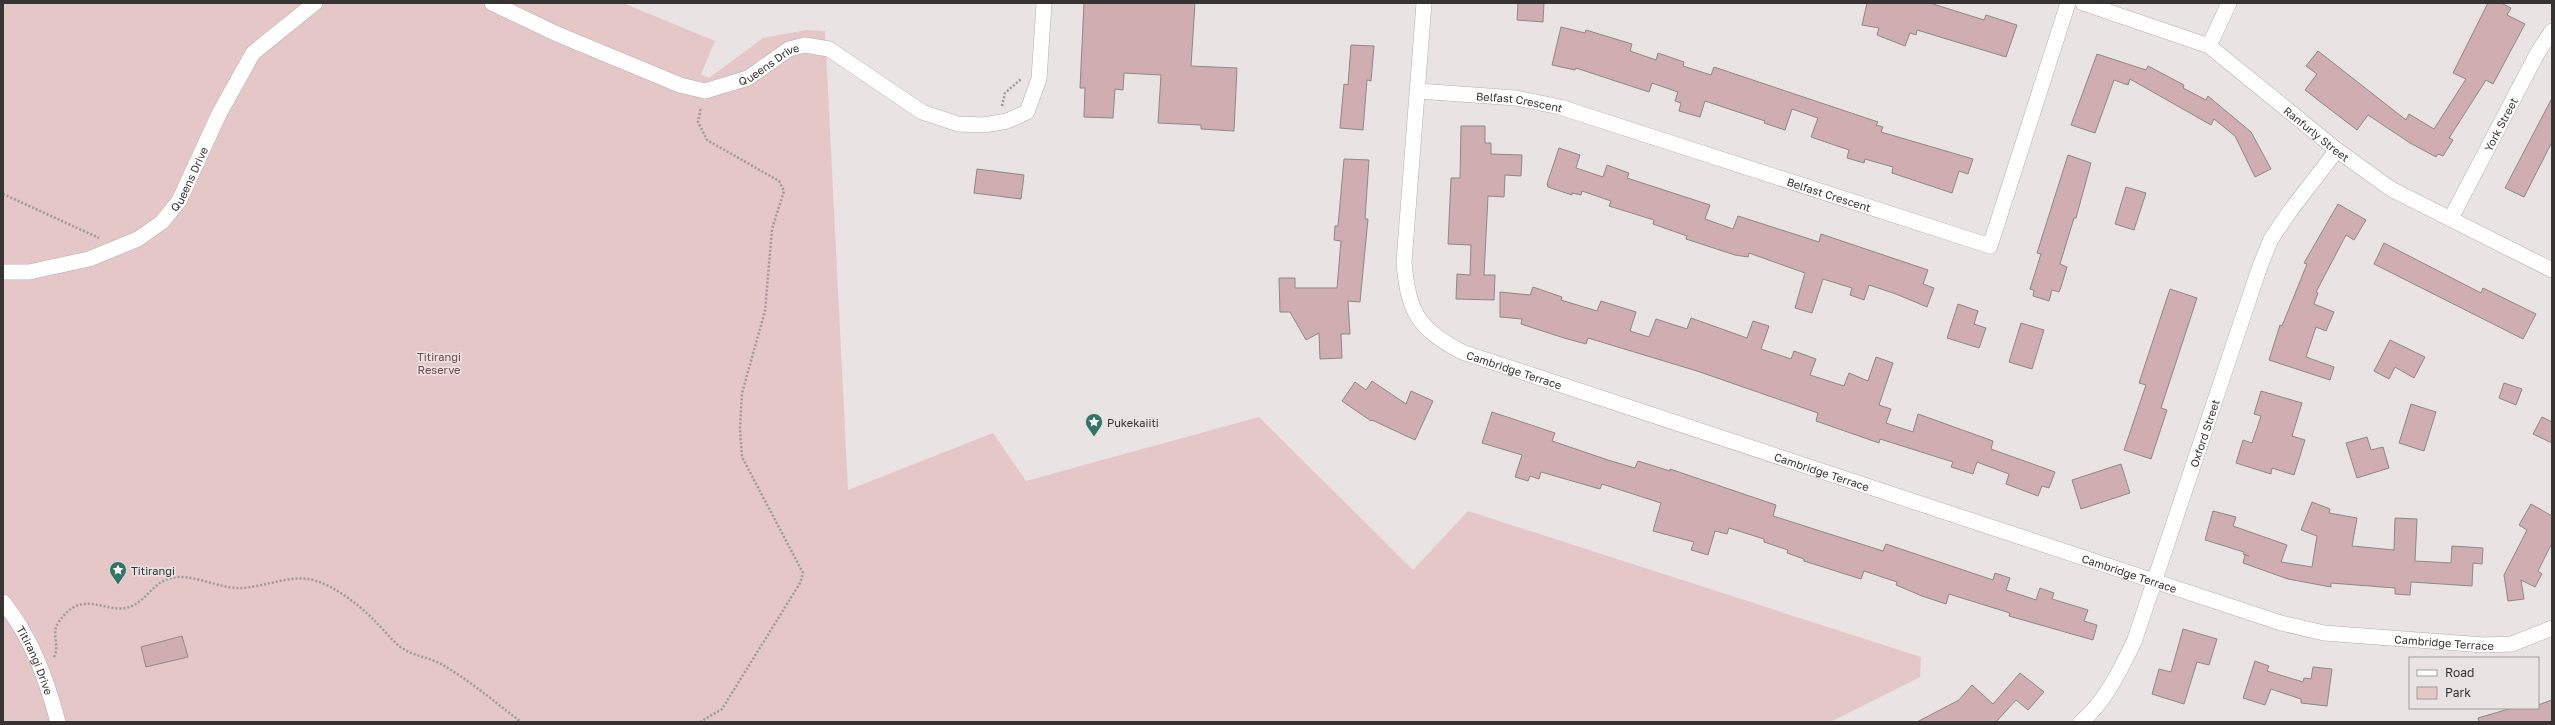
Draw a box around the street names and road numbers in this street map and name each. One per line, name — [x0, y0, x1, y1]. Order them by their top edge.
street label: Queens Drive — [737, 40, 800, 87]
street label: Belfast Crescent — [1476, 89, 1564, 114]
street label: York Street — [2481, 95, 2520, 153]
street label: Ranfurly Street — [2282, 103, 2352, 163]
street label: Queens Drive — [167, 144, 210, 214]
street label: Belfast Crescent — [1786, 174, 1873, 214]
street label: Cambridge Terrace — [1465, 348, 1564, 391]
street label: Oxford Street — [2187, 397, 2221, 469]
street label: Cambridge Terrace — [1773, 449, 1871, 493]
street label: Cambridge Terrace — [2080, 551, 2179, 595]
street label: Titirangi Drive — [15, 623, 56, 696]
street label: Cambridge Terrace — [2394, 632, 2494, 652]

